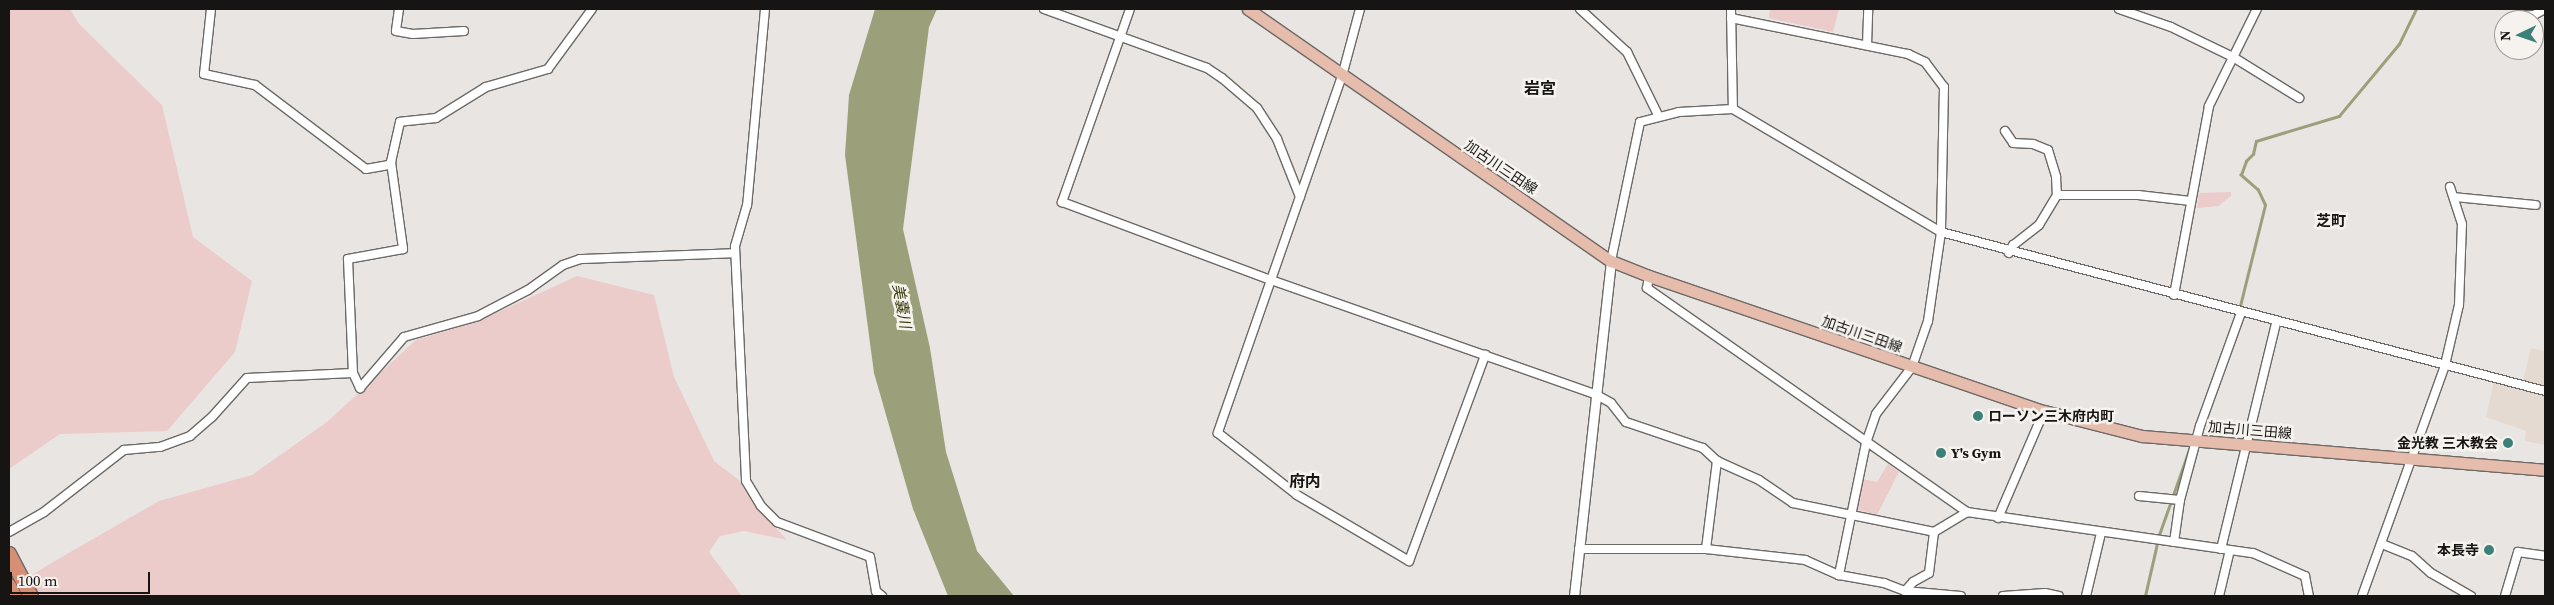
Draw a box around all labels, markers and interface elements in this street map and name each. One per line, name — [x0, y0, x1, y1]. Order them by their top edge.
north arrow — [2494, 10, 2544, 60]
text: N — [2495, 30, 2515, 41]
district label: 岩宮 — [1524, 78, 1556, 98]
street label: 加古川三田線 — [1461, 137, 1541, 197]
district label: 芝町 — [2316, 212, 2346, 230]
water label: 美嚢川 — [889, 282, 915, 330]
street label: 加古川三田線 — [1820, 312, 1904, 356]
place label: ローソン三木府内町 — [1988, 408, 2114, 424]
marker: ローソン三木府内町 — [1972, 410, 1984, 422]
street label: 加古川三田線 — [2207, 418, 2293, 442]
place label: 金光教 三木教会 — [2397, 435, 2498, 451]
marker: 金光教 三木教会 — [2502, 437, 2514, 449]
place label: Y's Gym — [1951, 445, 2001, 461]
marker: Y's Gym — [1935, 447, 1947, 459]
district label: 府内 — [1289, 471, 1321, 491]
place label: 本長寺 — [2437, 542, 2479, 558]
marker: 本長寺 — [2483, 544, 2495, 556]
scale bar — [12, 562, 152, 594]
text: 100 m — [18, 570, 58, 591]

